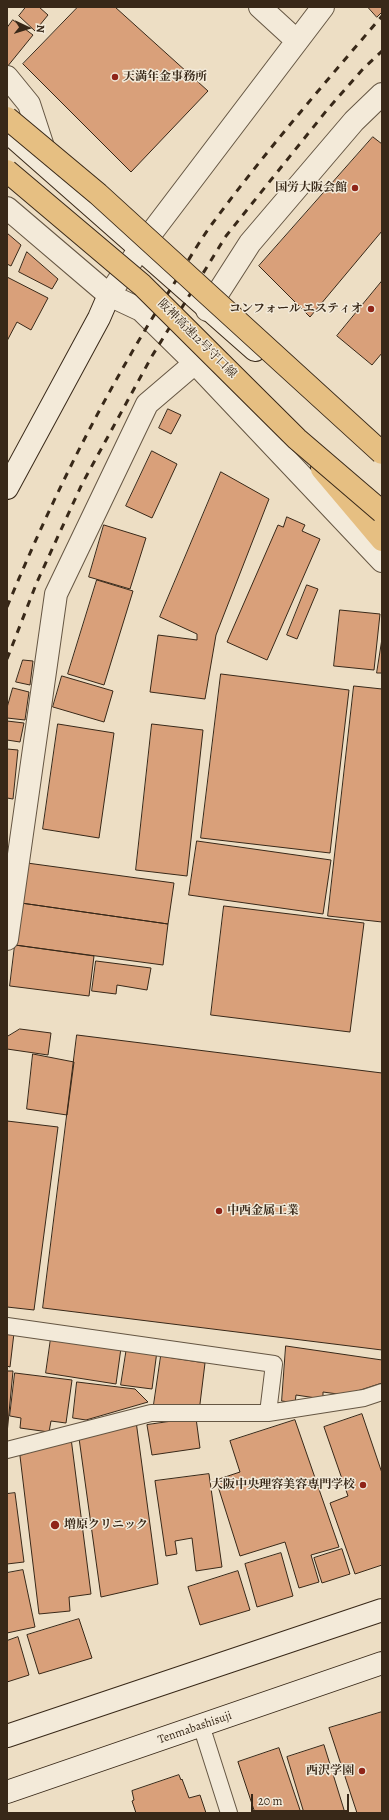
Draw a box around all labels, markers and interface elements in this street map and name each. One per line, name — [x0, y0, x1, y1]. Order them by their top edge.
north arrow — [8, 8, 48, 48]
text: N — [33, 24, 48, 33]
place label: 天満年金事務所 — [123, 70, 207, 84]
marker: 天満年金事務所 — [110, 72, 120, 82]
place label: 国労大阪会館 — [275, 181, 347, 195]
marker: 国労大阪会館 — [350, 183, 360, 193]
street label: 阪神高速12号守口線 — [155, 297, 239, 381]
place label: コンフォール エスティオ — [229, 302, 363, 316]
marker: コンフォール エスティオ — [366, 304, 376, 314]
place label: 中西金属工業 — [227, 1204, 299, 1218]
marker: 中西金属工業 — [214, 1206, 224, 1216]
place label: 大阪中央理容美容専門学校 — [211, 1478, 355, 1492]
marker: 大阪中央理容美容専門学校 — [358, 1480, 368, 1490]
place label: 増原クリニック — [64, 1518, 148, 1532]
marker: 増原クリニック — [49, 1519, 61, 1531]
street label: Tenmabashisuji — [156, 1709, 234, 1747]
place label: 西沢学園 — [306, 1764, 354, 1778]
marker: 西沢学園 — [357, 1766, 367, 1776]
scale bar — [253, 1786, 351, 1812]
text: 20 m — [258, 1793, 282, 1809]

